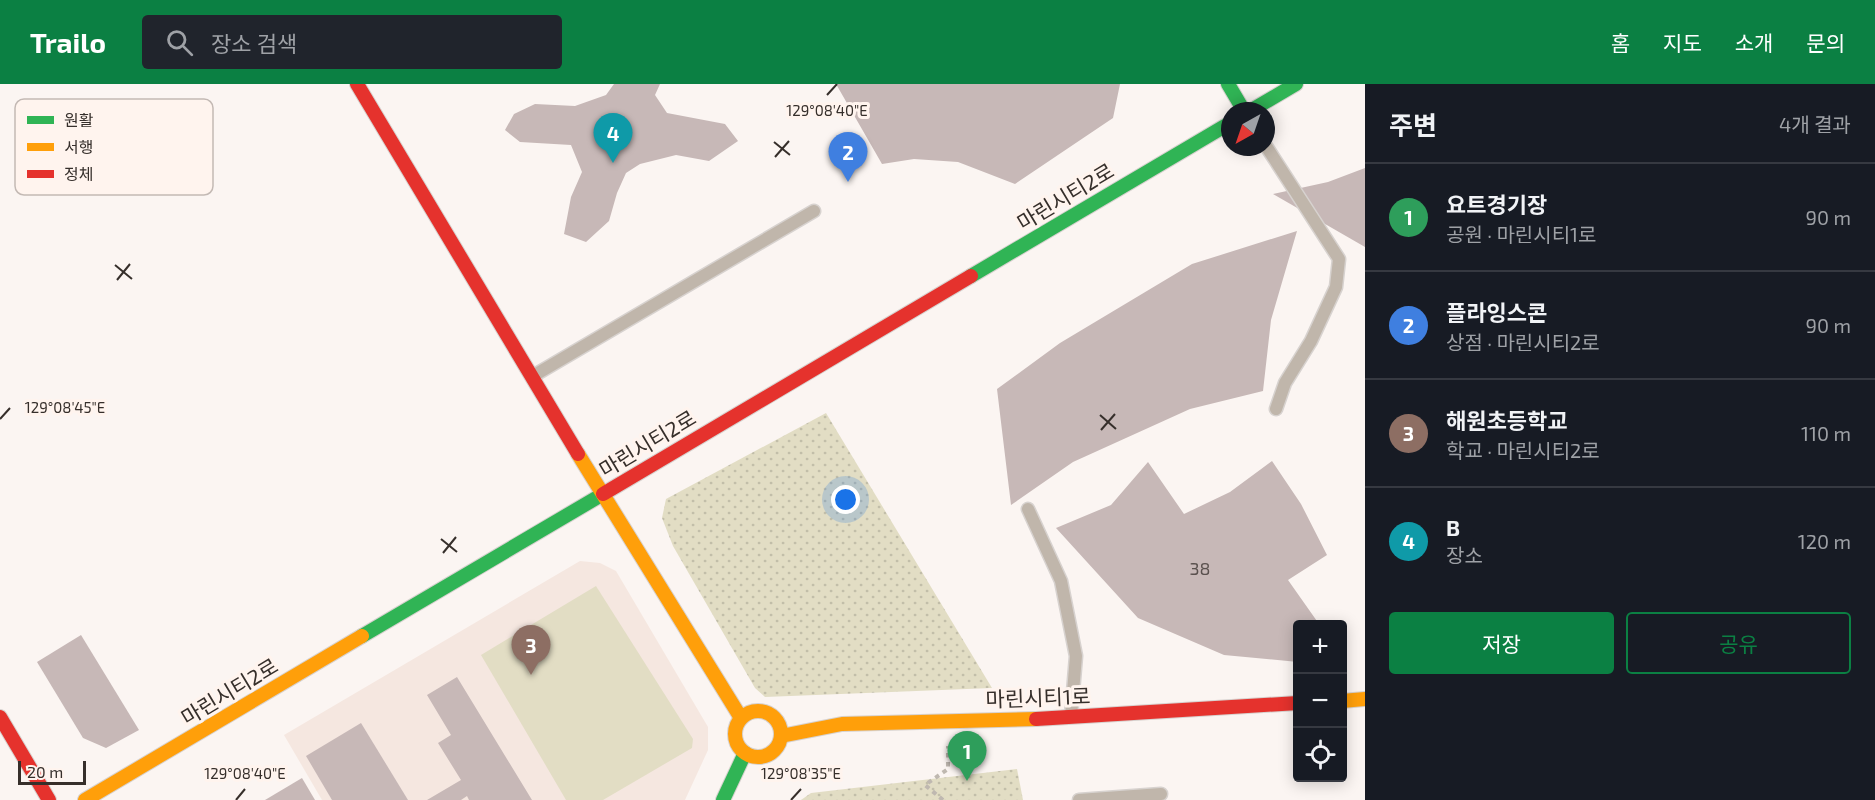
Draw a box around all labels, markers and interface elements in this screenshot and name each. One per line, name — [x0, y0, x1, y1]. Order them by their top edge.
search box — [142, 15, 562, 69]
text: Trailo — [30, 25, 106, 59]
icon: search — [163, 26, 196, 59]
text: 장소 검색 — [211, 30, 297, 56]
text: 홈 — [1611, 30, 1630, 55]
text: 지도 — [1663, 30, 1702, 55]
text: 소개 — [1735, 30, 1773, 55]
text: 문의 — [1806, 30, 1845, 55]
legend — [15, 99, 213, 195]
text: 129°08'40"E — [786, 101, 868, 119]
north arrow — [1221, 102, 1275, 156]
text: 주변 — [1389, 109, 1437, 140]
text: 원활 — [64, 110, 94, 129]
text: 4개 결과 — [1779, 112, 1851, 136]
pin: 4 — [594, 113, 632, 163]
pin: 2 — [828, 132, 868, 182]
text: 서행 — [64, 137, 93, 156]
street label: 마린시티2로 — [1012, 157, 1118, 235]
text: 정체 — [64, 164, 93, 183]
text: 요트경기장 — [1446, 191, 1547, 217]
text: 1 — [1404, 205, 1413, 229]
text: 90 m — [1806, 205, 1851, 229]
text: 공원 · 마린시티1로 — [1446, 222, 1596, 246]
text: 플라잉스콘 — [1446, 299, 1547, 325]
text: 2 — [1403, 313, 1414, 337]
text: 90 m — [1806, 313, 1851, 337]
text: 상점 · 마린시티2로 — [1446, 330, 1600, 354]
text: 129°08'45"E — [25, 398, 105, 416]
street label: 마린시티2로 — [594, 404, 700, 482]
text: 해원초등학교 — [1446, 407, 1567, 433]
text: 3 — [1403, 421, 1414, 445]
text: 110 m — [1801, 421, 1851, 445]
text: 학교 · 마린시티2로 — [1446, 438, 1600, 462]
your location — [831, 485, 860, 514]
text: B — [1446, 514, 1460, 540]
text: 4 — [1402, 529, 1415, 553]
text: 120 m — [1798, 529, 1851, 553]
text: 장소 — [1446, 543, 1483, 567]
house number: 38 — [1190, 557, 1210, 579]
button: 저장 — [1389, 612, 1614, 674]
button: 공유 — [1626, 612, 1851, 674]
map controls — [1293, 620, 1347, 782]
button: + — [1293, 620, 1347, 674]
pin: 3 — [512, 626, 550, 675]
street label: 마린시티2로 — [176, 652, 282, 730]
button: − — [1293, 674, 1347, 728]
street label: 마린시티1로 — [985, 683, 1091, 711]
button: locate — [1293, 728, 1347, 782]
pin: 1 — [948, 732, 986, 781]
scale bar — [18, 758, 86, 786]
text: 20 m — [27, 762, 63, 781]
text: 129°08'40"E — [204, 764, 286, 782]
text: 129°08'35"E — [761, 764, 841, 782]

